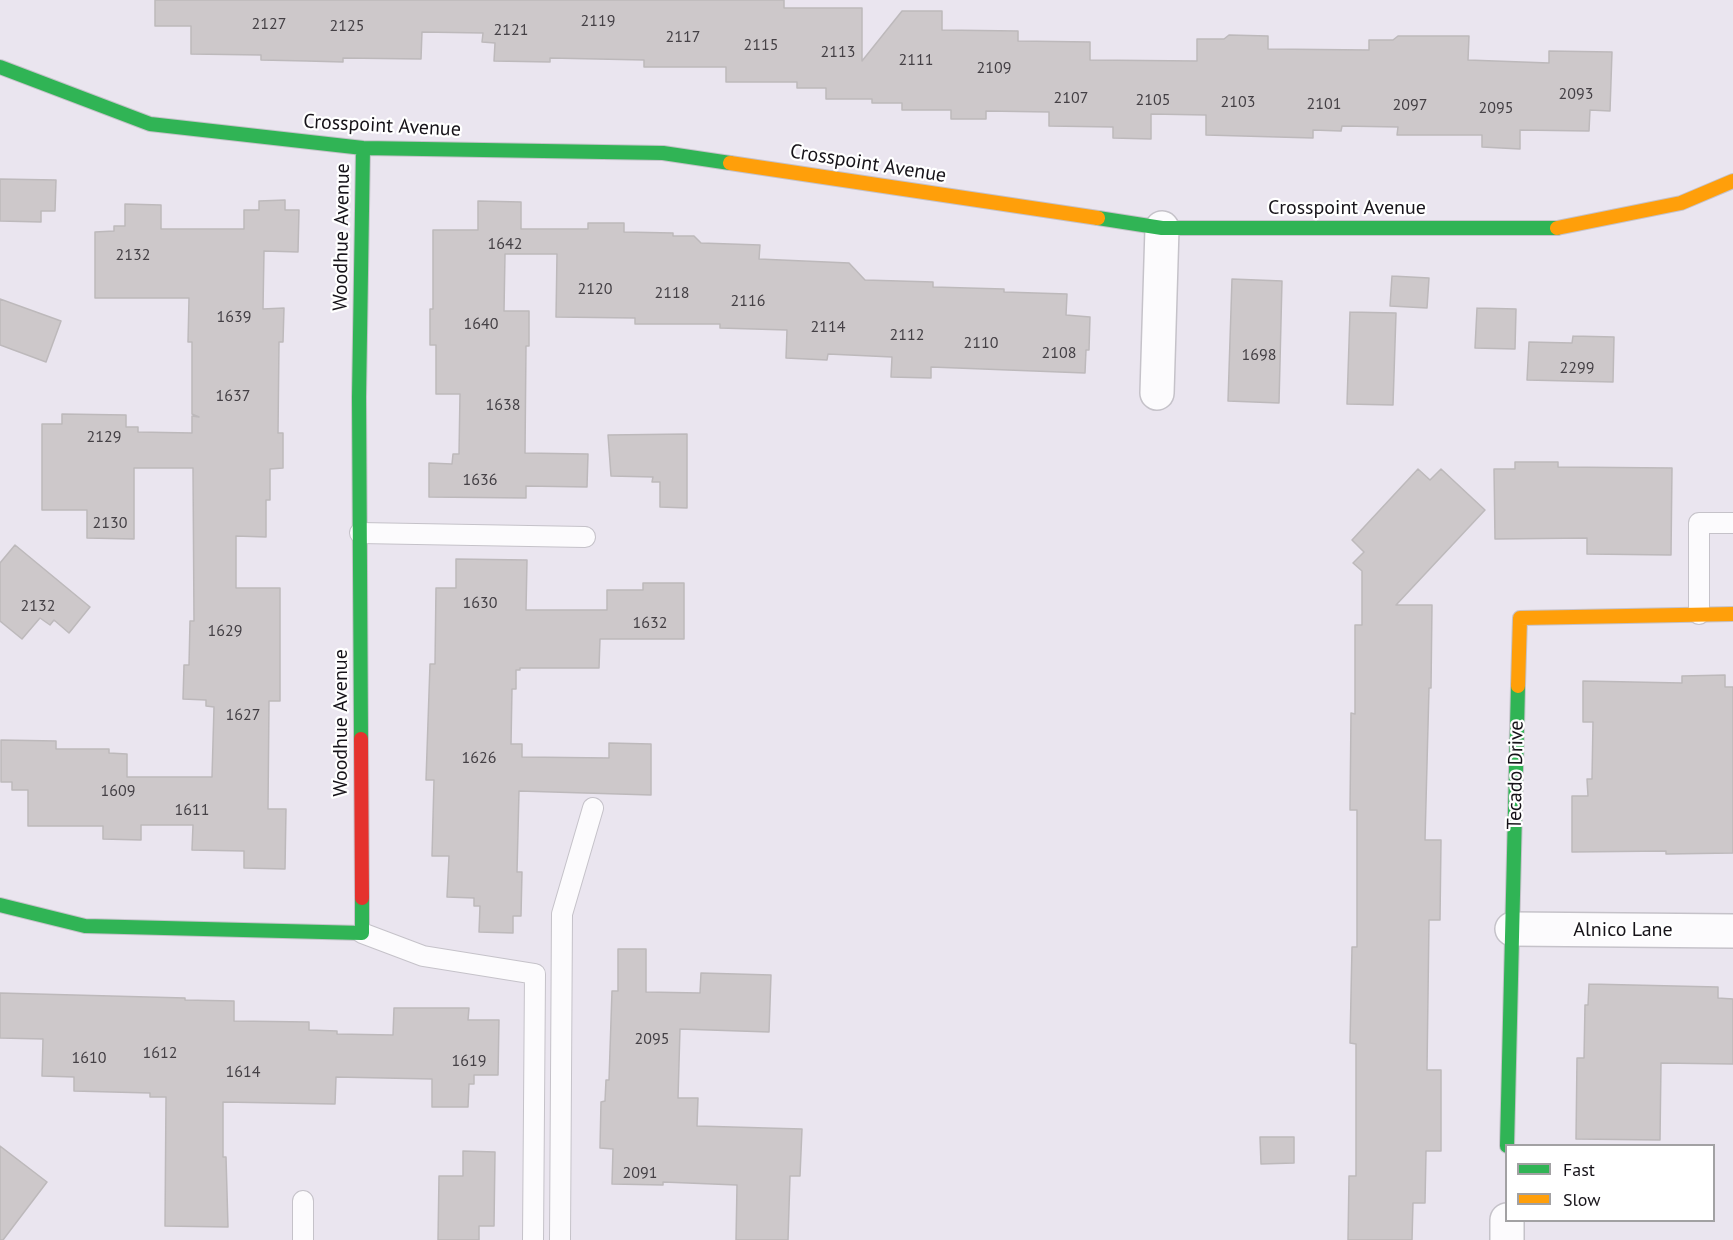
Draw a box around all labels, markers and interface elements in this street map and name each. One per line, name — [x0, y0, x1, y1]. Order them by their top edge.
house number: 2119 — [581, 11, 615, 31]
house number: 2127 — [252, 14, 286, 34]
house number: 2125 — [330, 16, 364, 36]
house number: 2121 — [494, 20, 528, 40]
house number: 2117 — [666, 27, 700, 47]
house number: 2115 — [744, 35, 778, 55]
house number: 2113 — [821, 42, 855, 62]
house number: 2111 — [899, 50, 933, 70]
house number: 2109 — [977, 58, 1011, 78]
house number: 2093 — [1559, 84, 1593, 104]
house number: 2107 — [1054, 88, 1088, 108]
house number: 2105 — [1136, 90, 1170, 110]
house number: 2103 — [1221, 92, 1255, 112]
house number: 2101 — [1307, 94, 1341, 114]
house number: 2097 — [1393, 95, 1427, 115]
house number: 2095 — [1479, 98, 1513, 118]
street label: Crosspoint Avenue — [303, 110, 461, 142]
street label: Crosspoint Avenue — [788, 140, 948, 188]
street label: Woodhue Avenue — [329, 163, 355, 311]
street label: Crosspoint Avenue — [1268, 196, 1426, 220]
house number: 1642 — [488, 234, 522, 254]
house number: 2132 — [116, 245, 150, 265]
house number: 2120 — [578, 279, 612, 299]
house number: 2118 — [655, 283, 689, 303]
house number: 2116 — [731, 291, 765, 311]
house number: 1639 — [217, 307, 251, 327]
house number: 1640 — [464, 314, 498, 334]
house number: 2114 — [811, 317, 845, 337]
house number: 2112 — [890, 325, 924, 345]
house number: 2110 — [964, 333, 998, 353]
house number: 2108 — [1042, 343, 1076, 363]
house number: 1698 — [1242, 345, 1276, 365]
house number: 2299 — [1560, 358, 1594, 378]
house number: 1637 — [216, 386, 250, 406]
house number: 1638 — [486, 395, 520, 415]
house number: 2129 — [87, 427, 121, 447]
house number: 1636 — [463, 470, 497, 490]
house number: 2130 — [93, 513, 127, 533]
house number: 1630 — [463, 593, 497, 613]
house number: 2132 — [21, 596, 55, 616]
house number: 1632 — [633, 613, 667, 633]
house number: 1629 — [208, 621, 242, 641]
street label: Woodhue Avenue — [329, 649, 353, 797]
house number: 1627 — [226, 705, 260, 725]
street label: Tecado Drive — [1503, 720, 1529, 830]
house number: 1626 — [462, 748, 496, 768]
house number: 1609 — [101, 781, 135, 801]
house number: 1611 — [175, 800, 209, 820]
street label: Alnico Lane — [1573, 918, 1673, 942]
house number: 2095 — [635, 1029, 669, 1049]
house number: 1612 — [143, 1043, 177, 1063]
house number: 1610 — [72, 1048, 106, 1068]
house number: 1619 — [452, 1051, 486, 1071]
house number: 1614 — [226, 1062, 260, 1082]
legend — [1505, 1144, 1715, 1222]
text: Fast — [1563, 1158, 1595, 1181]
house number: 2091 — [623, 1163, 657, 1183]
text: Slow — [1563, 1188, 1601, 1211]

